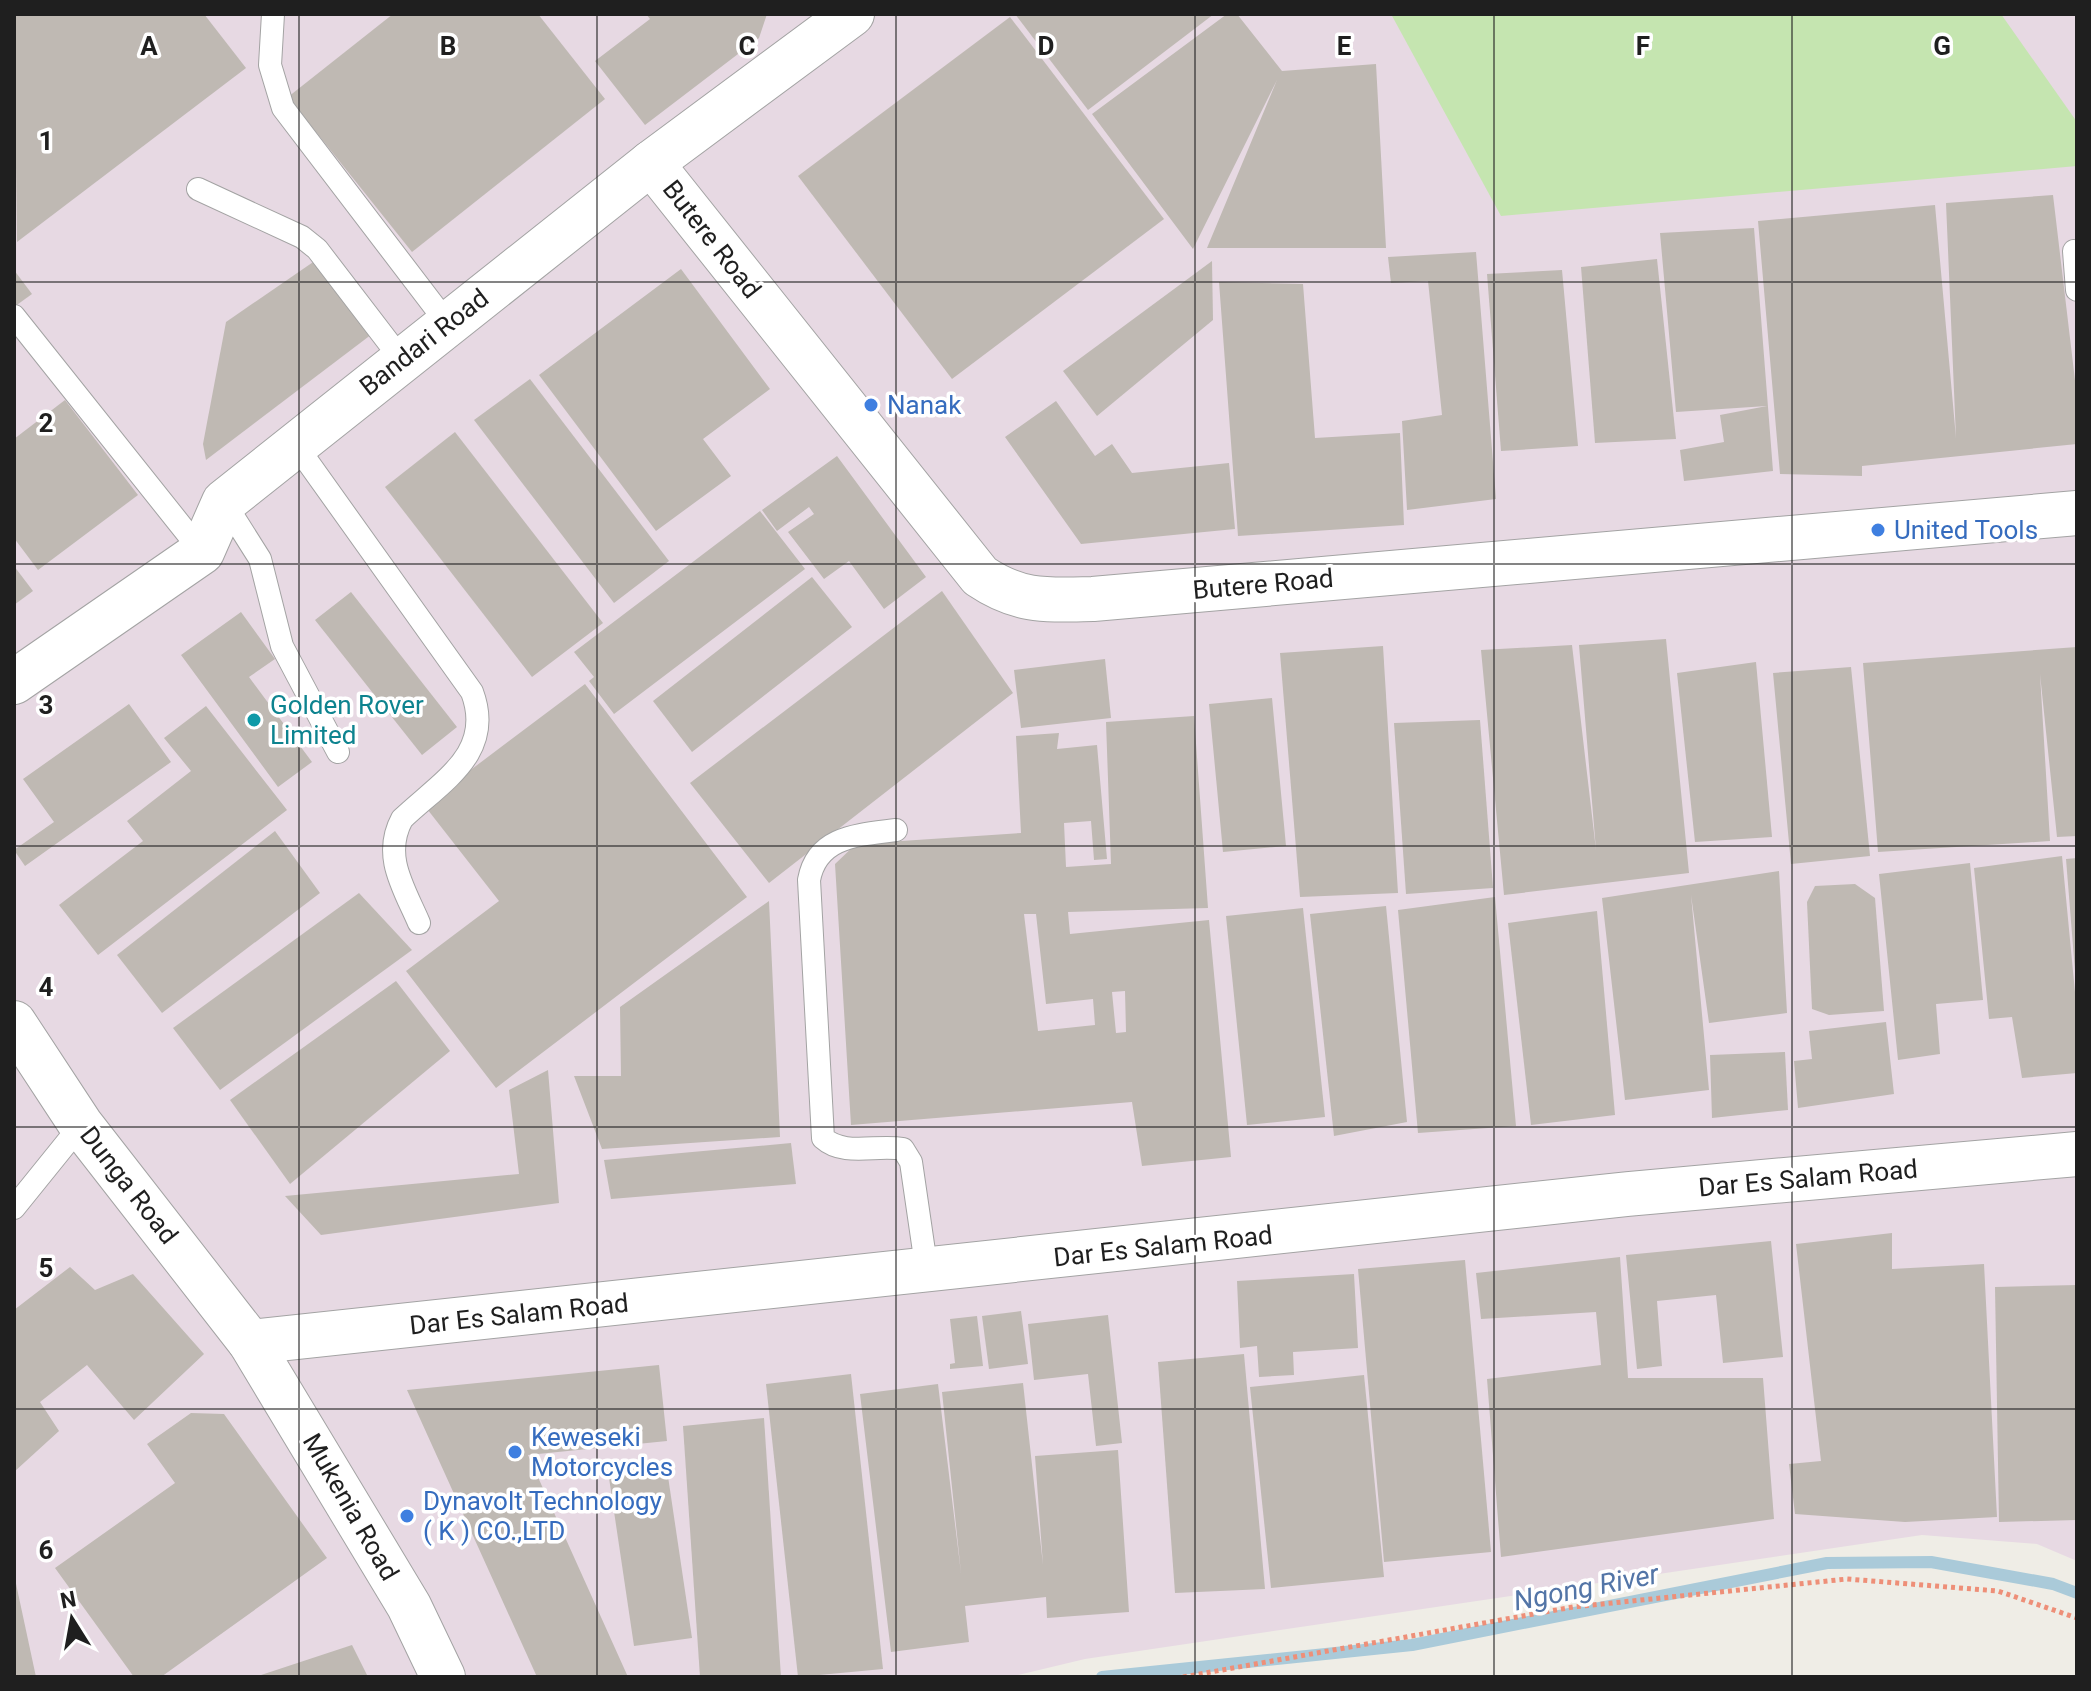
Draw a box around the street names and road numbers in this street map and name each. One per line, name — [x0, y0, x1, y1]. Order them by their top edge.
street label: Butere Road — [657, 174, 767, 304]
street label: Bandari Road — [354, 283, 494, 401]
street label: Butere Road — [1191, 563, 1335, 605]
street label: Dunga Road — [74, 1120, 184, 1250]
street label: Dar Es Salam Road — [1697, 1153, 1919, 1203]
street label: Dar Es Salam Road — [1052, 1220, 1274, 1272]
street label: Dar Es Salam Road — [408, 1288, 630, 1340]
street label: Mukenia Road — [297, 1428, 405, 1586]

